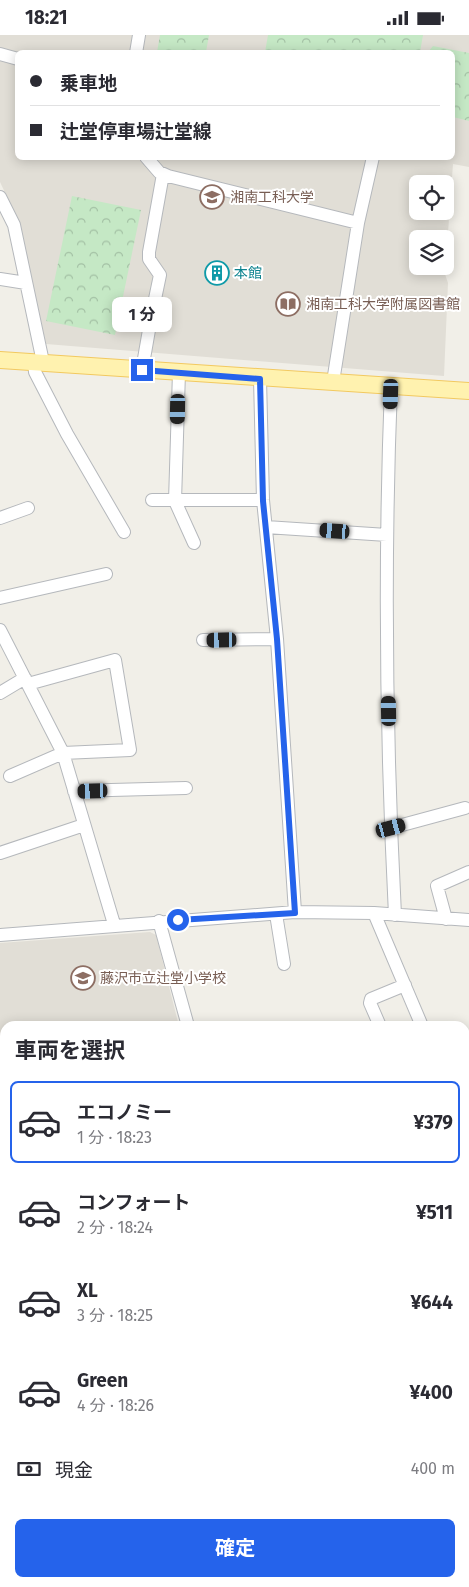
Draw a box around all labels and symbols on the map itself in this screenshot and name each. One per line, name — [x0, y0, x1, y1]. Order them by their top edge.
school or university icon: 湘南工科大学 — [199, 184, 225, 210]
place label: 湘南工科大学 — [230, 189, 314, 206]
building icon: 本館 — [204, 260, 230, 286]
place label: 本館 — [234, 265, 262, 282]
library icon: 湘南⼯科⼤学附属図書館 — [275, 291, 301, 317]
place label: 湘南⼯科⼤学附属図書館 — [306, 296, 460, 313]
callout: 1 分 — [112, 297, 172, 333]
route end — [131, 359, 153, 381]
car — [382, 379, 399, 409]
car — [170, 394, 185, 424]
car — [319, 522, 350, 540]
car — [206, 632, 237, 648]
car — [381, 696, 396, 726]
car — [77, 783, 108, 799]
car — [374, 817, 407, 839]
route start — [167, 909, 189, 931]
school or university icon: 藤沢市立辻堂小学校 — [70, 965, 96, 991]
place label: 藤沢市立辻堂小学校 — [100, 970, 226, 987]

